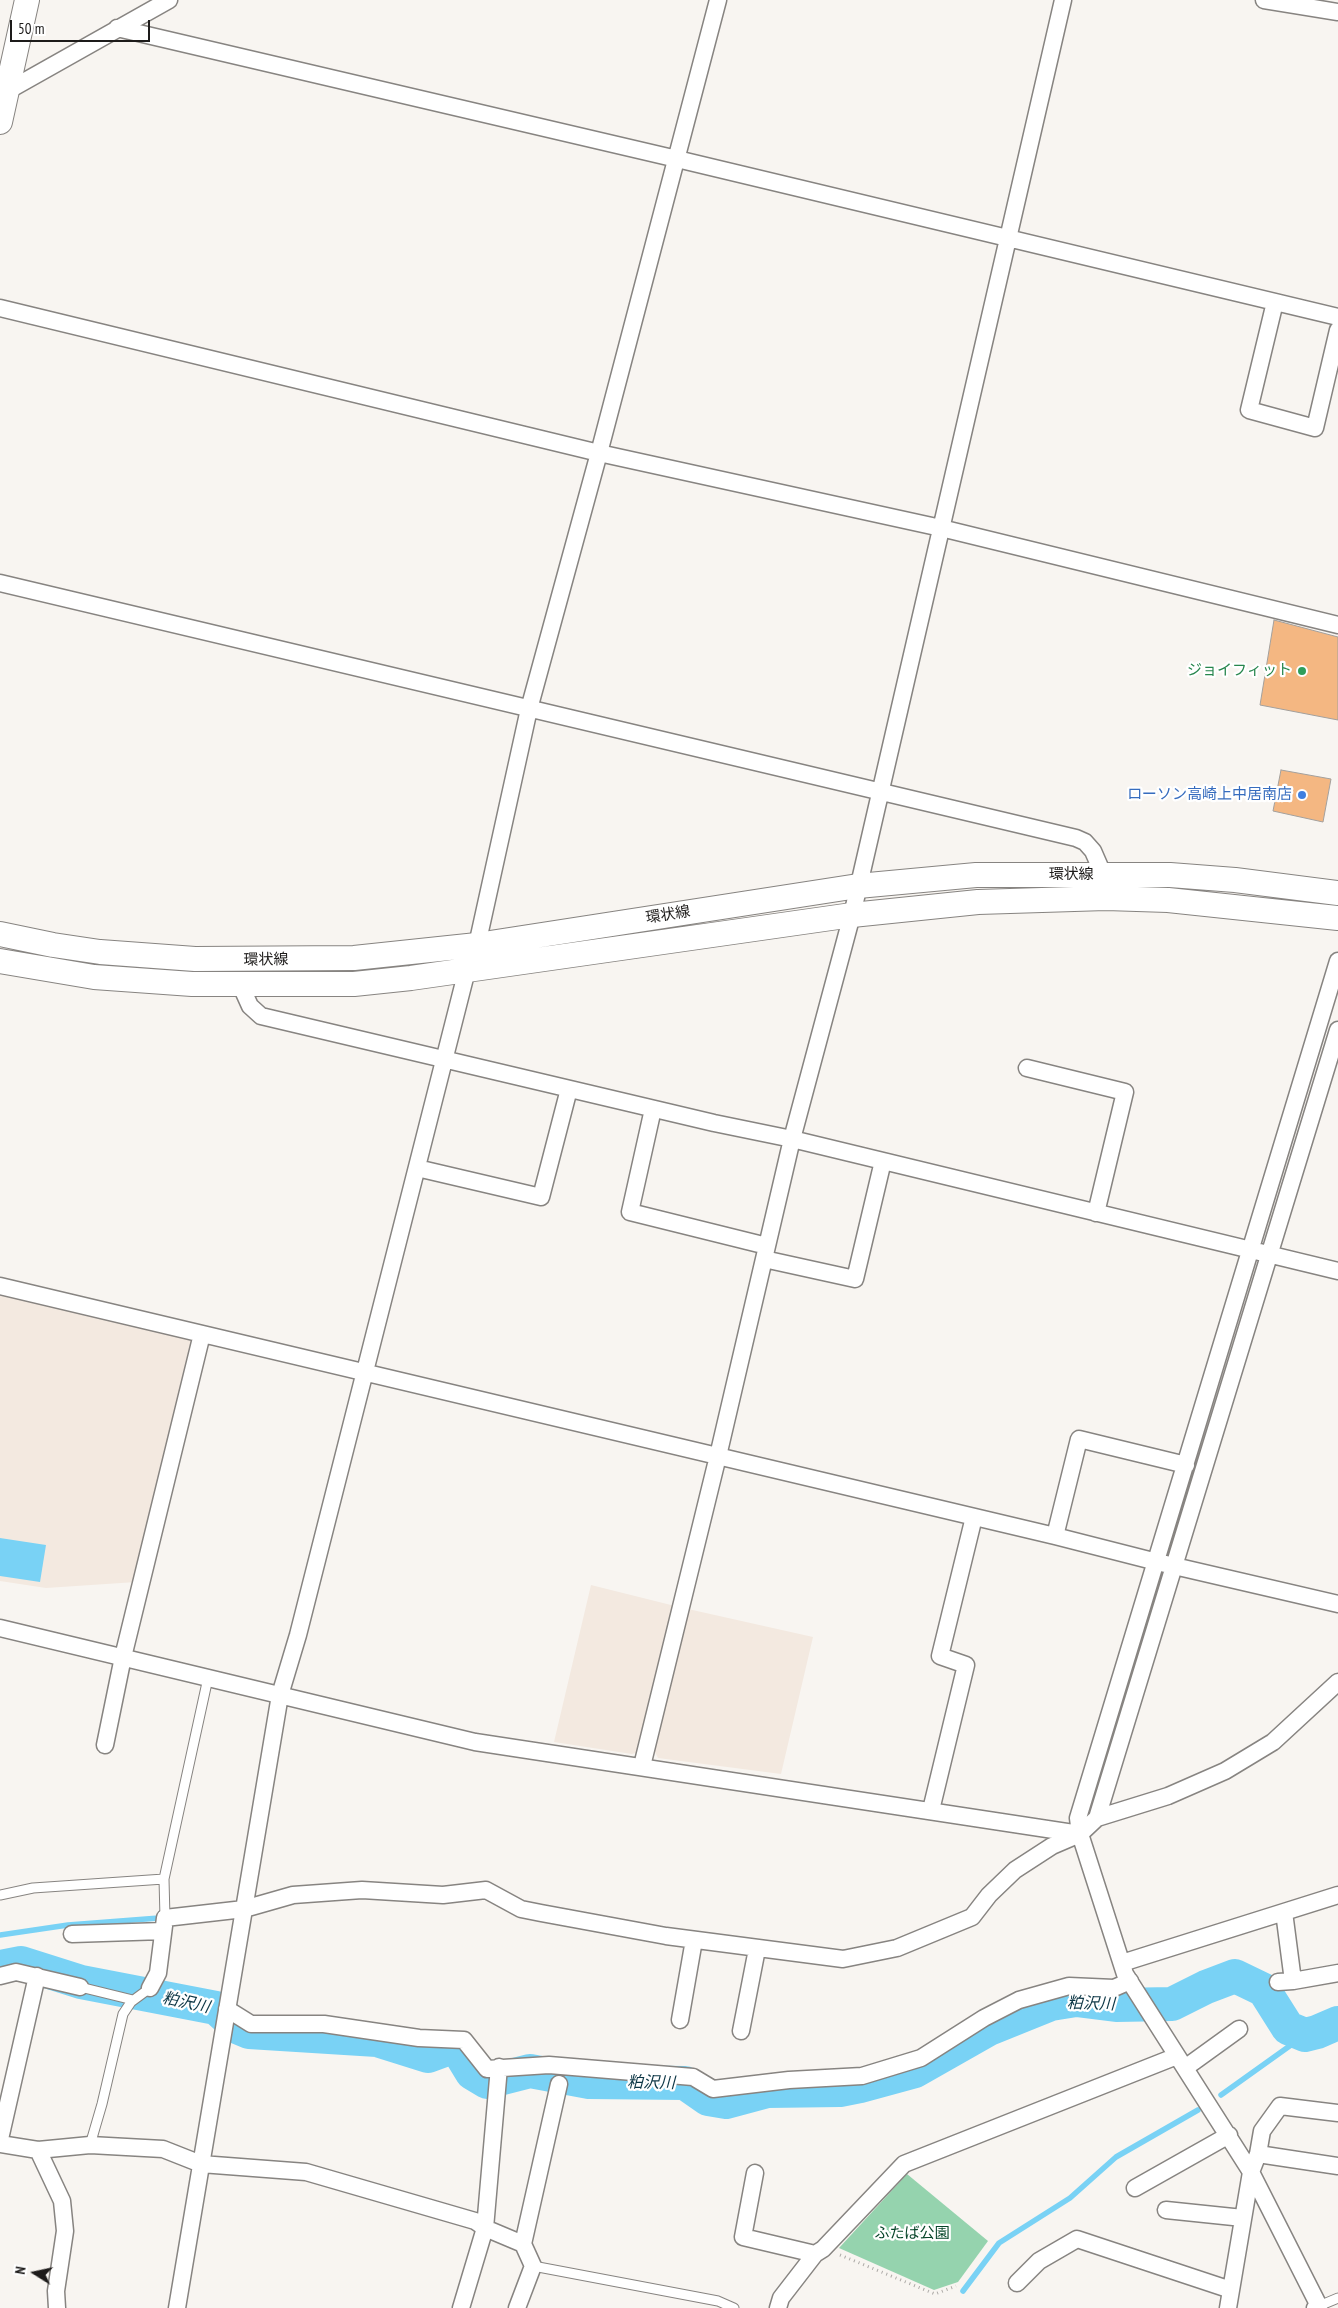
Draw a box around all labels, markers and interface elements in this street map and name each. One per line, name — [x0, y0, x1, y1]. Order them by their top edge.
scale bar — [12, 10, 152, 42]
text: 50 m — [18, 19, 44, 38]
place label: ジョイフィット — [1187, 662, 1292, 680]
marker: ジョイフィット — [1296, 665, 1308, 677]
place label: ローソン高崎上中居南店 — [1127, 786, 1292, 804]
marker: ローソン高崎上中居南店 — [1296, 789, 1308, 801]
street label: 環状線 — [1049, 866, 1093, 884]
street label: 環状線 — [644, 903, 692, 927]
street label: 環状線 — [243, 951, 289, 969]
water label: 粕沢川 — [161, 1989, 211, 2017]
water label: 粕沢川 — [1067, 1994, 1115, 2014]
water label: 粕沢川 — [627, 2073, 675, 2093]
park label: ふたば公園 — [875, 2225, 949, 2243]
north arrow — [10, 2248, 60, 2298]
text: N — [11, 2265, 30, 2276]

